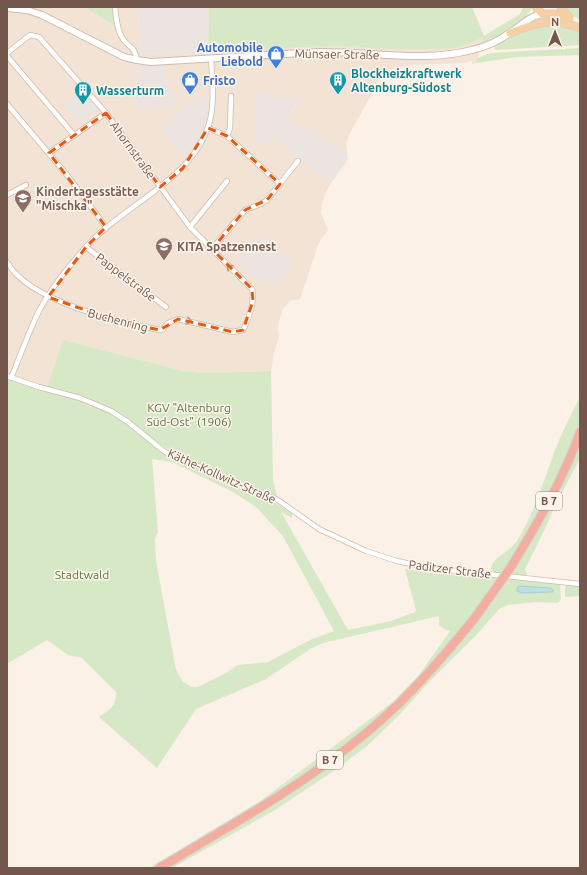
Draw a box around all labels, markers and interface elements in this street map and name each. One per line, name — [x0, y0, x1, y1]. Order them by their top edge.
north arrow — [535, 12, 575, 52]
text: N — [551, 16, 559, 28]
place label: Automobile Liebold — [197, 41, 263, 68]
shop icon: Automobile Liebold — [266, 44, 286, 69]
street label: Münsaer Straße — [294, 47, 380, 61]
place label: Blockheizkraftwerk Altenburg-Südost — [351, 67, 462, 94]
shop icon: Fristo — [180, 70, 200, 95]
building icon: Blockheizkraftwerk Altenburg-Südost — [328, 70, 348, 95]
place label: Fristo — [203, 74, 236, 87]
building icon: Wasserturm — [73, 80, 93, 105]
place label: Wasserturm — [96, 84, 164, 97]
street label: Ahornstraße — [108, 119, 158, 181]
place label: Kindertagesstätte "Mischka" — [36, 185, 139, 212]
school or university icon: Kindertagesstätte "Mischka" — [13, 188, 33, 213]
school or university icon: KITA Spatzennest — [154, 236, 174, 261]
place label: KITA Spatzennest — [177, 240, 276, 253]
street label: Pappelstraße — [94, 250, 158, 304]
one-way arrow — [226, 264, 234, 271]
street label: Buchenring — [87, 306, 149, 334]
one-way arrow — [186, 317, 193, 325]
park label: KGV "Altenburg Süd-Ost" (1906) — [146, 401, 232, 429]
street label: Käthe-Kollwitz-Straße — [166, 446, 278, 506]
road number: B 7 — [536, 492, 562, 510]
street label: Paditzer Straße — [408, 558, 492, 580]
park label: Stadtwald — [55, 568, 109, 581]
road number: B 7 — [317, 751, 343, 769]

